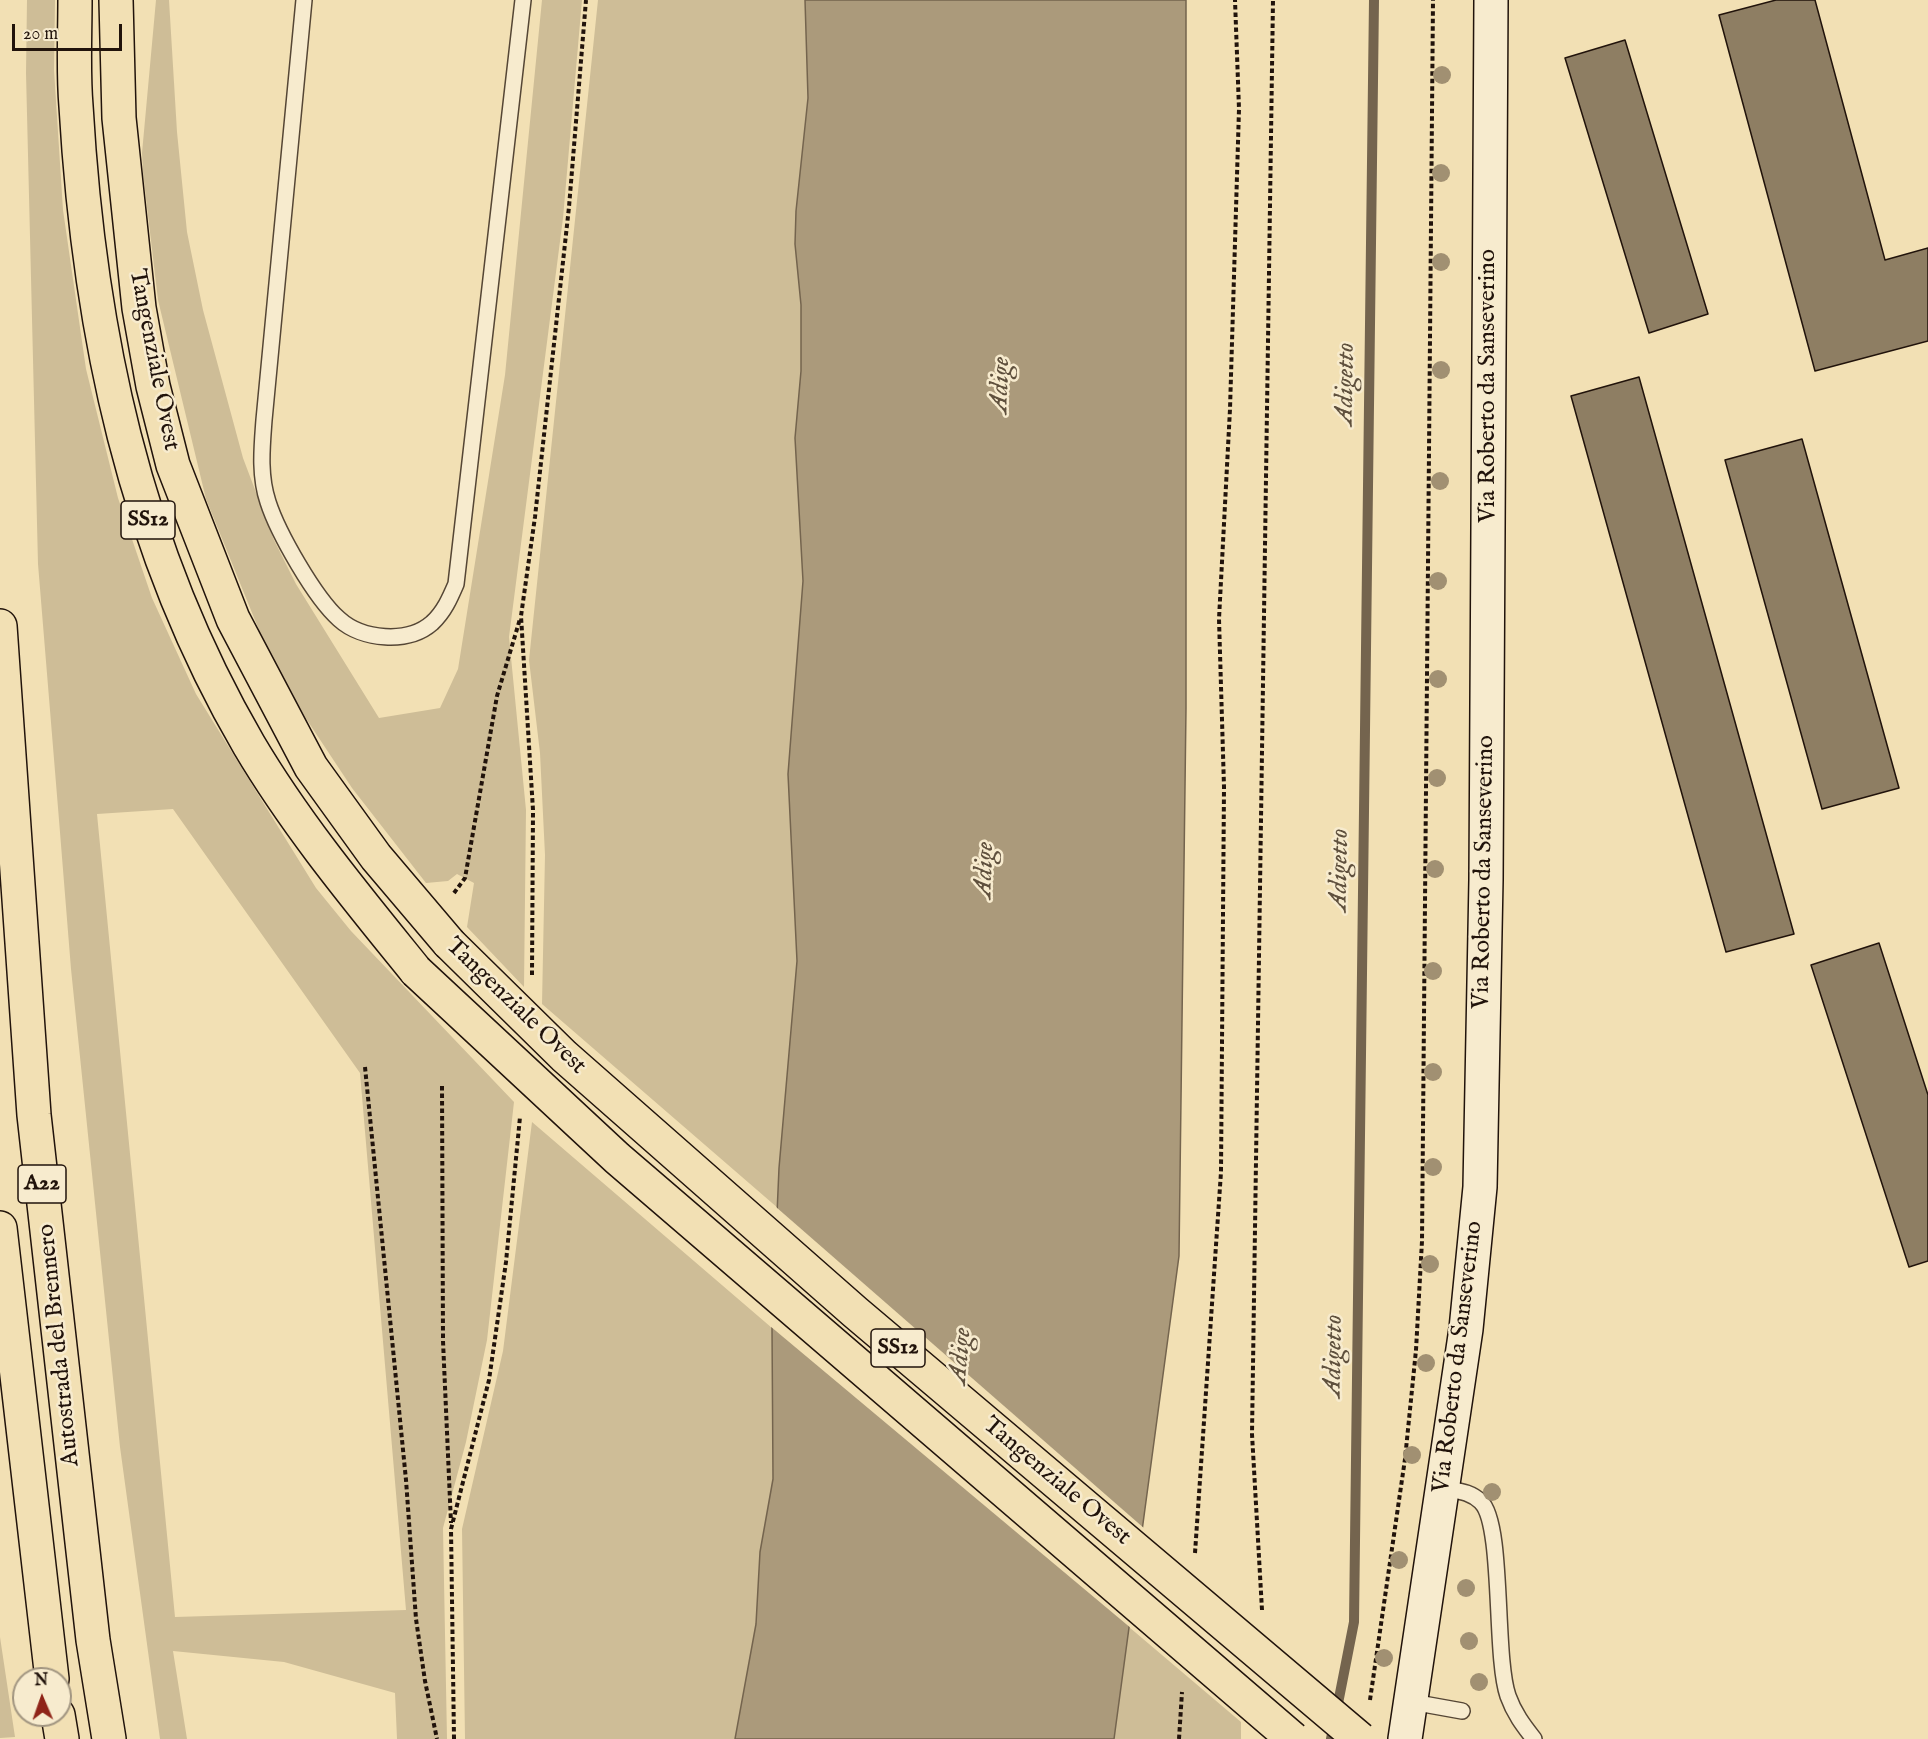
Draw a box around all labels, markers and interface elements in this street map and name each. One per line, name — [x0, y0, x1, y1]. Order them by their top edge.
scale bar — [15, 12, 124, 50]
text: 20 m — [23, 23, 58, 46]
street label: Via Roberto da Sanseverino — [1475, 249, 1503, 523]
street label: Tangenziale Ovest — [121, 267, 185, 453]
water label: Adigetto — [1331, 342, 1363, 426]
water label: Adige — [985, 356, 1019, 414]
road number: SS12 — [121, 501, 175, 539]
street label: Via Roberto da Sanseverino — [1468, 735, 1502, 1009]
water label: Adigetto — [1325, 828, 1357, 912]
water label: Adige — [969, 841, 1003, 899]
street label: Tangenziale Ovest — [439, 933, 591, 1081]
road number: A22 — [18, 1165, 66, 1203]
street label: Via Roberto da Sanseverino — [1428, 1219, 1490, 1495]
street label: Autostrada del Brennero — [33, 1222, 87, 1468]
water label: Adigetto — [1319, 1314, 1351, 1398]
water label: Adige — [944, 1327, 980, 1385]
road number: SS12 — [871, 1329, 925, 1367]
street label: Tangenziale Ovest — [976, 1412, 1136, 1552]
north arrow — [12, 1667, 72, 1727]
text: N — [34, 1671, 49, 1691]

